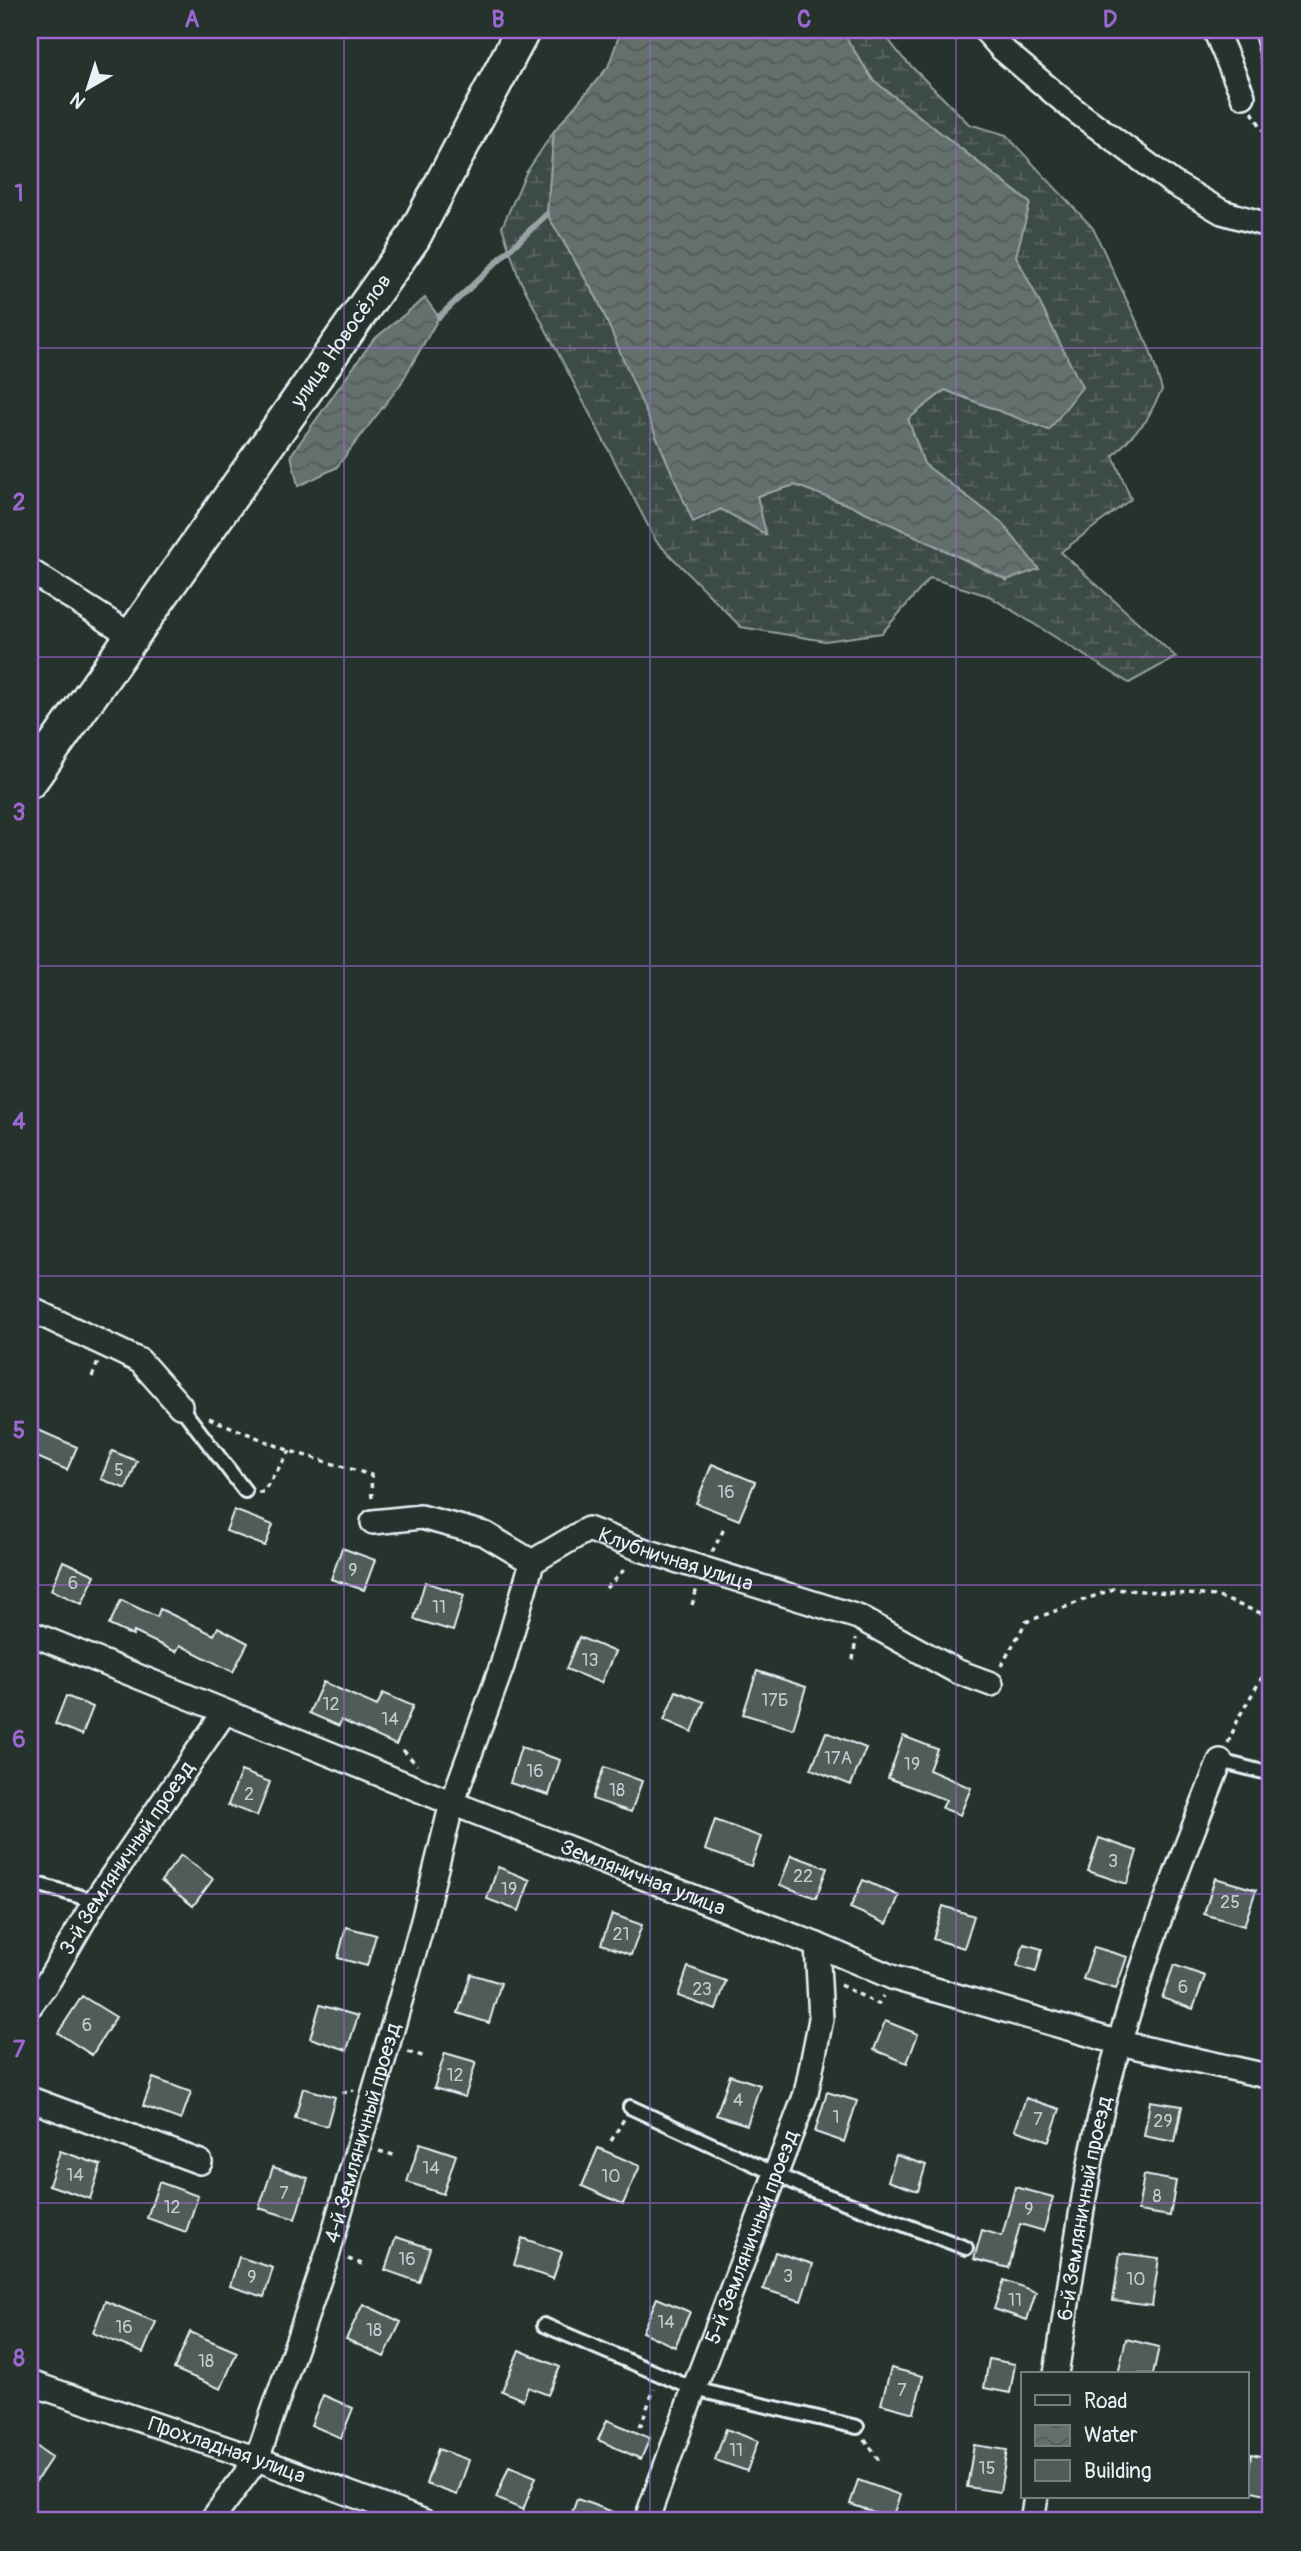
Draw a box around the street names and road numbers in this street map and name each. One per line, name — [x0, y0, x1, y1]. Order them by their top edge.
street label: улица Новосёлов — [284, 269, 398, 414]
street label: Клубничная улица — [594, 1521, 757, 1598]
street label: 3-й Земляничный проезд — [53, 1756, 201, 1960]
street label: Земляничная улица — [556, 1833, 729, 1922]
street label: 4-й Земляничный проезд — [319, 2020, 407, 2246]
street label: 6-й Земляничный проезд — [1051, 2093, 1119, 2323]
street label: 5-й Земляничный проезд — [699, 2126, 805, 2348]
street label: Прохладная улица — [145, 2411, 309, 2490]

